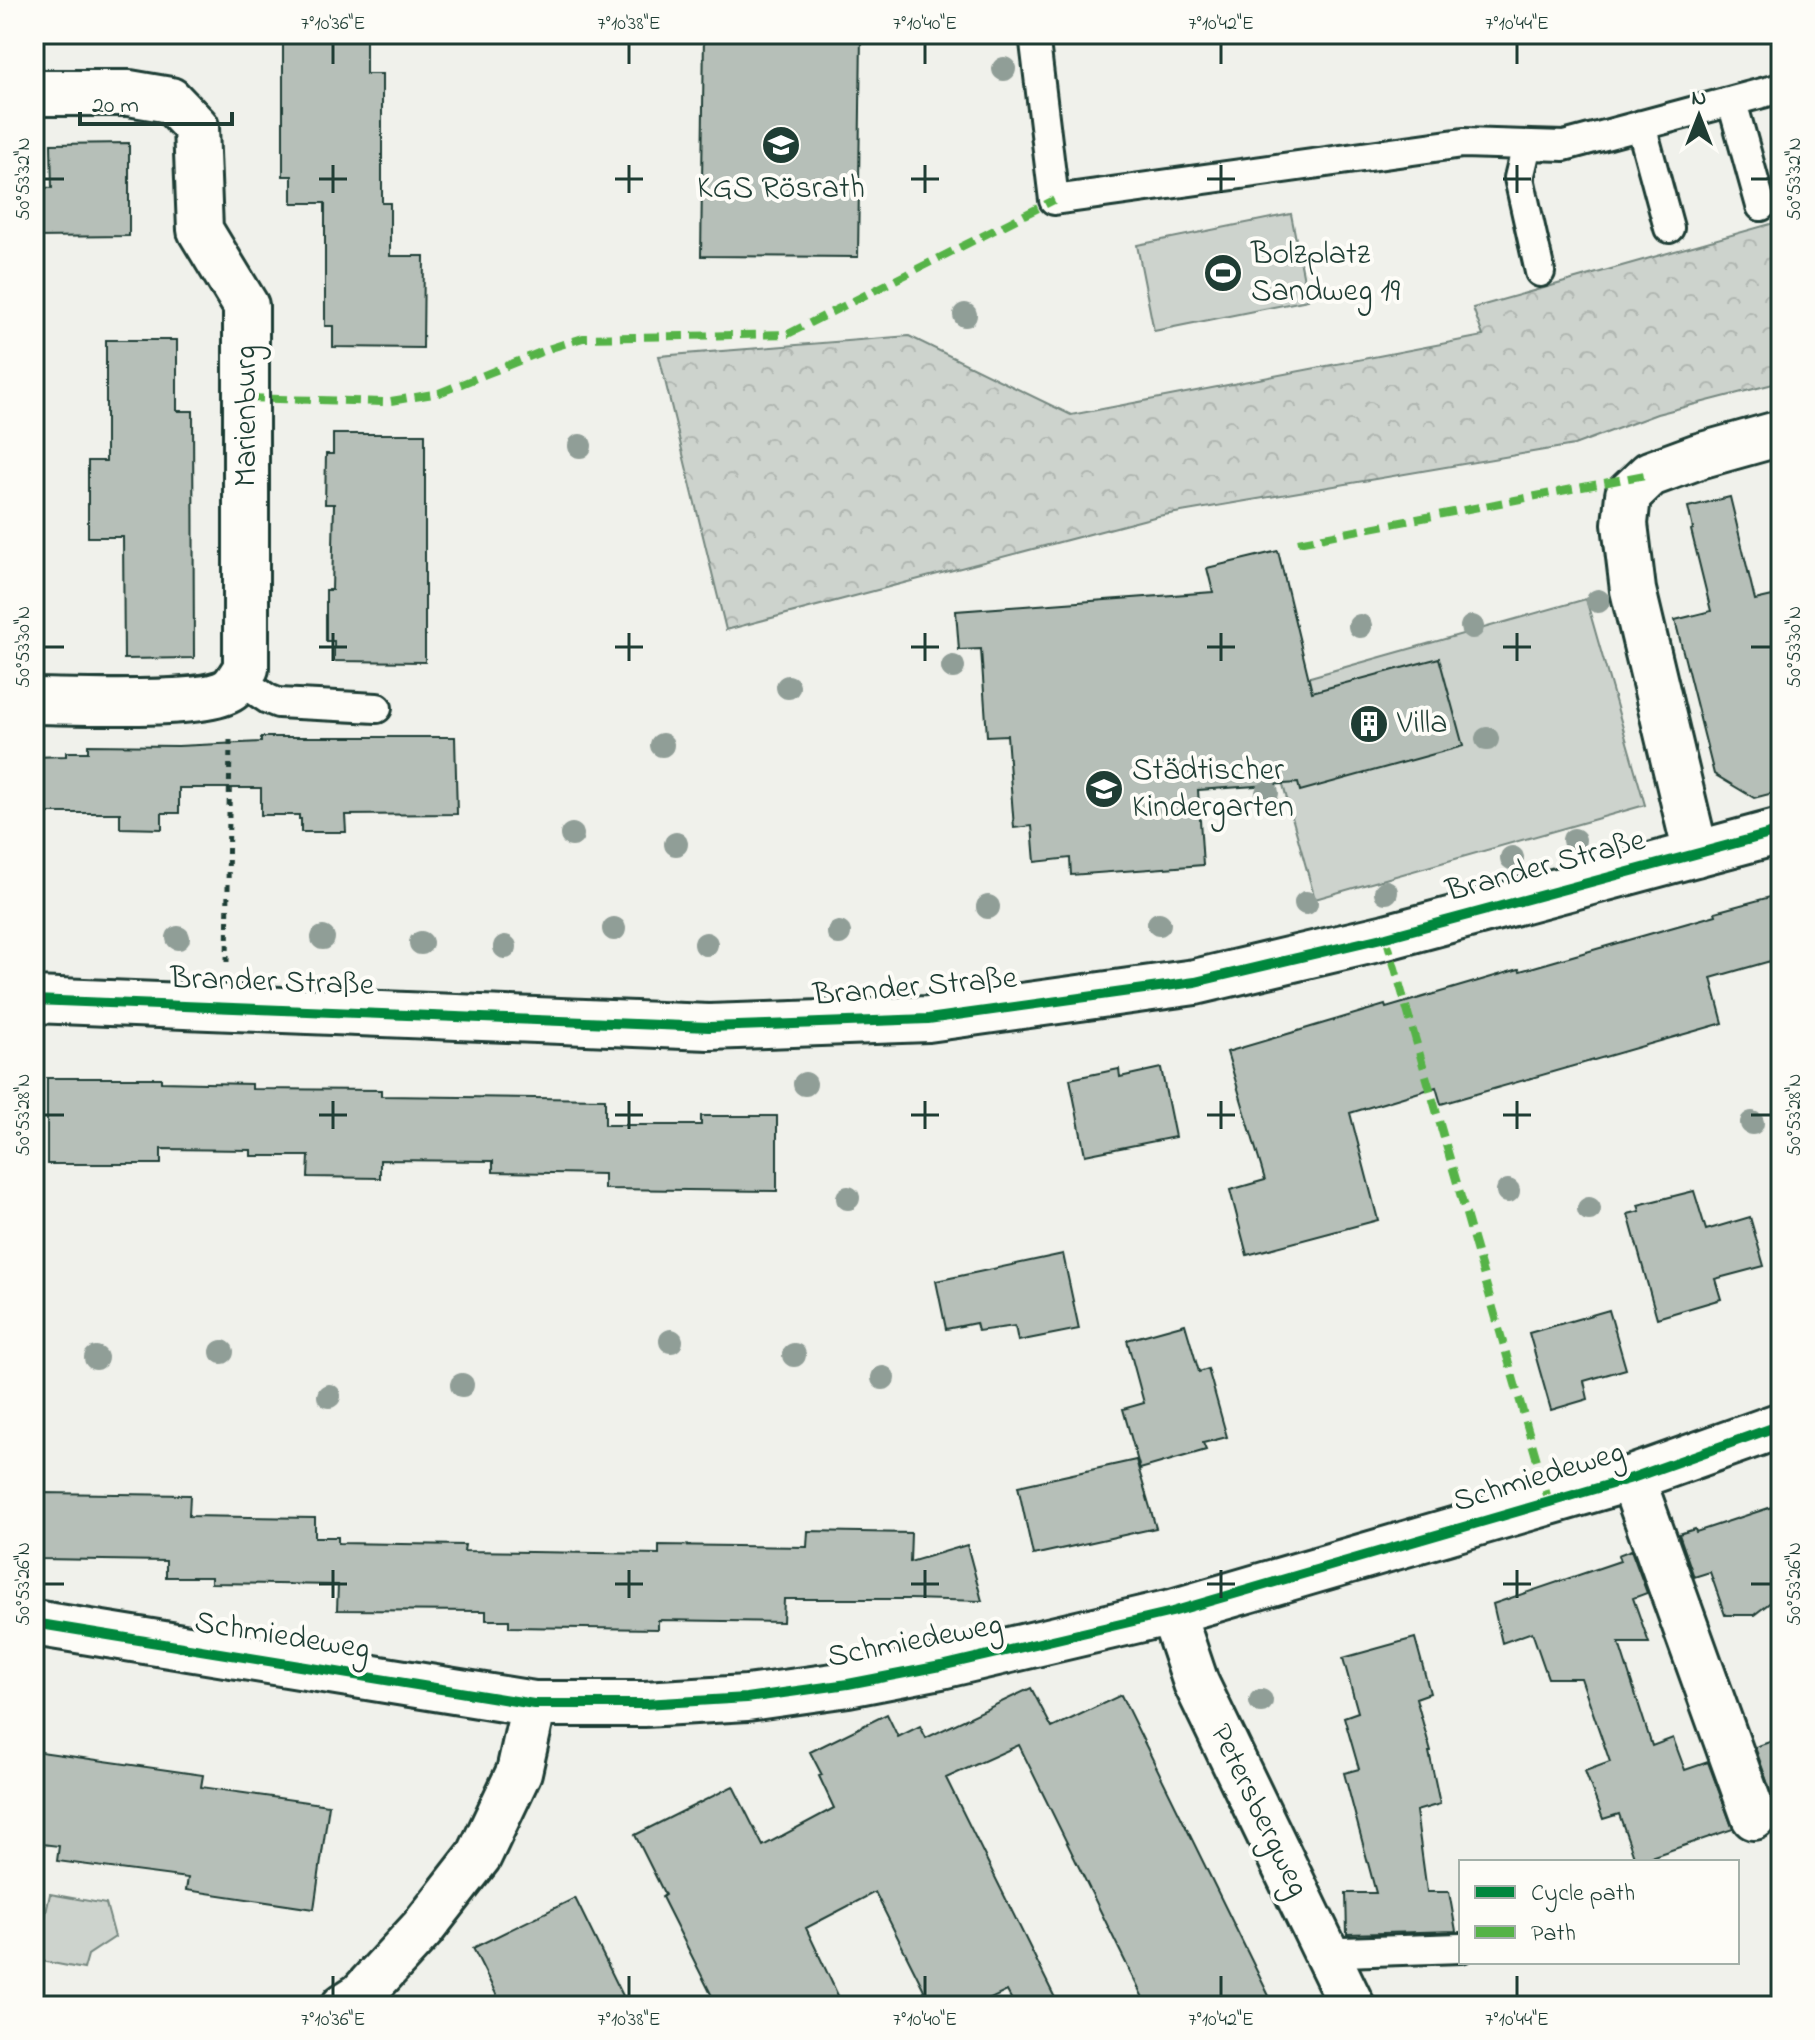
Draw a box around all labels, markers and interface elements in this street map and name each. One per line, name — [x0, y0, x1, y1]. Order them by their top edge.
text: 7°10'36"E — [301, 10, 365, 39]
text: 7°10'38"E — [597, 10, 661, 39]
text: 7°10'40"E — [893, 10, 957, 39]
text: 7°10'42"E — [1188, 10, 1254, 39]
text: 7°10'44"E — [1485, 10, 1549, 39]
scale bar — [80, 76, 232, 126]
north arrow — [1659, 76, 1739, 156]
text: N — [1692, 83, 1706, 115]
text: 20 m — [92, 89, 139, 124]
school or university icon: KGS Rösrath — [760, 124, 802, 166]
text: 50°53'32"N — [10, 137, 39, 221]
text: 50°53'32"N — [1781, 137, 1810, 221]
place label: KGS Rösrath — [697, 166, 865, 213]
place label: Bolzplatz Sandweg 19 — [1250, 232, 1400, 316]
sports icon: Bolzplatz Sandweg 19 — [1202, 252, 1244, 294]
street label: Marienburg — [224, 345, 271, 487]
text: 50°53'30"N — [10, 606, 39, 688]
text: 50°53'30"N — [1781, 606, 1810, 688]
place label: Villa — [1396, 701, 1447, 748]
building icon: Villa — [1348, 703, 1390, 745]
place label: Städtischer Kindergarten — [1132, 748, 1294, 832]
school or university icon: Städtischer Kindergarten — [1083, 768, 1125, 810]
street label: Brander Straße — [1440, 818, 1651, 916]
street label: Brander Straße — [168, 956, 376, 1010]
street label: Brander Straße — [810, 956, 1019, 1020]
text: 50°53'28"N — [10, 1074, 39, 1156]
text: 50°53'28"N — [1781, 1074, 1810, 1156]
street label: Schmiedeweg — [1448, 1430, 1630, 1526]
text: 50°53'26"N — [10, 1542, 39, 1626]
text: 50°53'26"N — [1781, 1542, 1810, 1626]
street label: Schmiedeweg — [191, 1600, 373, 1674]
street label: Schmiedeweg — [824, 1602, 1006, 1682]
street label: Petersbergweg — [1196, 1716, 1320, 1906]
legend — [1459, 1860, 1739, 1964]
text: Cycle path — [1531, 1877, 1635, 1913]
text: Path — [1531, 1917, 1576, 1952]
text: 7°10'36"E — [301, 2006, 365, 2035]
text: 7°10'38"E — [597, 2006, 661, 2035]
text: 7°10'40"E — [893, 2006, 957, 2035]
text: 7°10'42"E — [1188, 2006, 1254, 2035]
text: 7°10'44"E — [1485, 2006, 1549, 2035]

